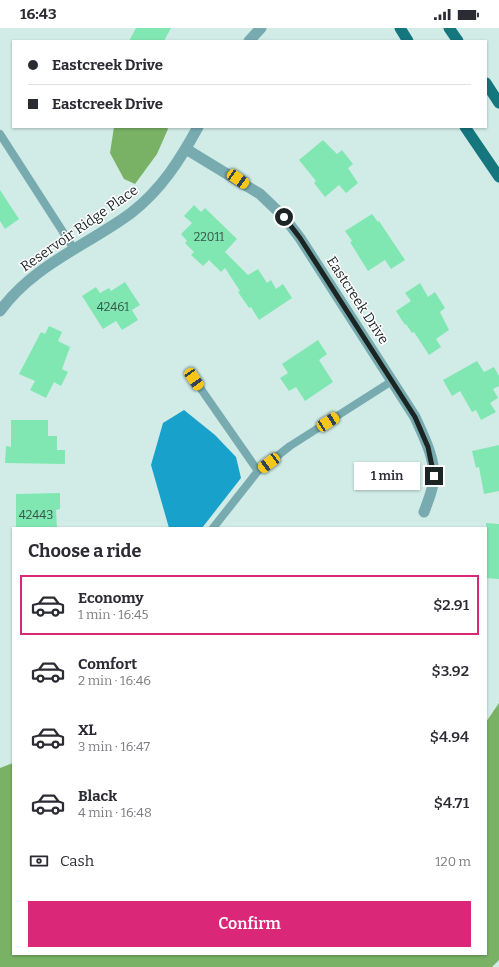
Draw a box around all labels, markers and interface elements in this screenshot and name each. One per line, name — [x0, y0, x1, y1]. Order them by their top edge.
text: 16:43 — [20, 5, 57, 23]
text: Eastcreek Drive — [52, 56, 163, 74]
text: Eastcreek Drive — [52, 95, 163, 113]
car — [225, 167, 251, 191]
street label: Reservoir Ridge Place — [17, 181, 141, 275]
route start — [275, 208, 293, 226]
house number: 22011 — [194, 230, 224, 244]
street label: Eastcreek Drive — [323, 253, 392, 347]
house number: 42461 — [97, 300, 129, 314]
car — [182, 366, 206, 392]
car — [315, 410, 341, 434]
car — [256, 451, 282, 475]
callout: 1 min — [354, 462, 420, 490]
route end — [425, 467, 443, 485]
text: 1 min — [371, 468, 403, 483]
house number: 42443 — [19, 508, 53, 522]
text: Choose a ride — [28, 540, 141, 562]
icon: car — [30, 587, 66, 623]
text: Economy — [78, 589, 144, 607]
text: $2.91 — [433, 596, 469, 614]
text: 1 min · 16:45 — [78, 607, 149, 622]
icon: car — [30, 653, 66, 689]
text: Comfort — [78, 655, 137, 673]
text: $3.92 — [432, 662, 469, 680]
text: 2 min · 16:46 — [78, 673, 151, 688]
icon: car — [30, 719, 66, 755]
text: XL — [78, 721, 97, 739]
text: $4.94 — [430, 728, 469, 746]
text: 3 min · 16:47 — [78, 739, 150, 754]
icon: car — [30, 785, 66, 821]
text: Black — [78, 787, 117, 805]
text: $4.71 — [434, 794, 469, 812]
text: 4 min · 16:48 — [78, 805, 152, 820]
icon: cash — [28, 850, 50, 872]
text: Cash — [60, 852, 94, 870]
text: 120 m — [435, 854, 471, 869]
button: Confirm — [28, 901, 471, 947]

